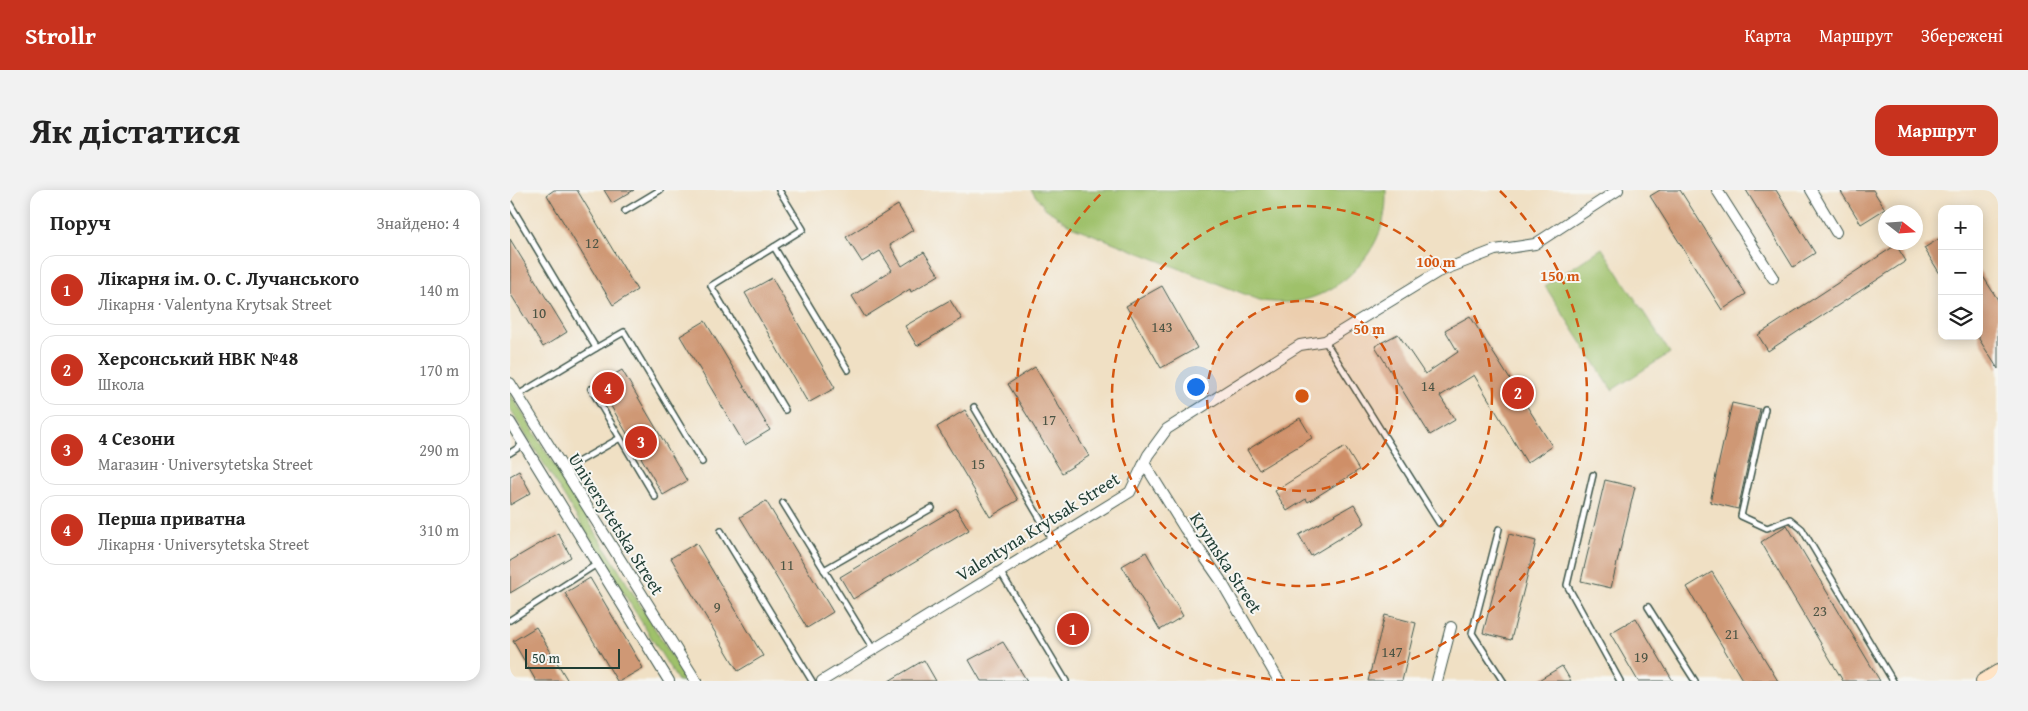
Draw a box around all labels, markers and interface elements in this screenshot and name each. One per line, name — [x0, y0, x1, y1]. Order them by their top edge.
text: Strollr — [25, 18, 96, 53]
text: Карта — [1745, 22, 1791, 49]
text: Маршрут — [1819, 22, 1893, 49]
text: Збережені — [1921, 22, 2003, 49]
text: Як дістатися — [30, 105, 240, 156]
button: Маршрут — [1875, 105, 1998, 156]
north arrow — [1878, 205, 1923, 250]
map controls — [1938, 205, 1983, 340]
button: + — [1938, 205, 1983, 250]
text: Поруч — [50, 207, 111, 238]
text: Знайдено: 4 — [377, 211, 460, 235]
house number: 12 — [585, 232, 599, 253]
button: − — [1938, 250, 1983, 295]
text: 100 m — [1416, 251, 1456, 272]
text: Лікарня ім. О. С. Лучанського — [98, 264, 359, 292]
text: 150 m — [1540, 265, 1580, 286]
text: 1 — [63, 278, 71, 302]
text: 140 m — [419, 278, 459, 302]
text: Лікарня · Valentyna Krytsak Street — [98, 292, 332, 316]
button: layers — [1938, 295, 1983, 340]
house number: 10 — [532, 302, 546, 323]
house number: 143 — [1151, 316, 1173, 337]
text: 50 m — [1353, 318, 1385, 339]
text: Херсонський НВК №48 — [98, 344, 298, 372]
text: 2 — [63, 358, 71, 382]
text: 170 m — [419, 358, 459, 382]
pin: 4 — [592, 369, 624, 407]
text: Школа — [98, 372, 144, 396]
your location — [1183, 374, 1209, 400]
pin: 2 — [1502, 374, 1534, 412]
house number: 14 — [1421, 375, 1435, 396]
centre of rings — [1293, 387, 1311, 405]
house number: 17 — [1042, 409, 1056, 430]
pin: 3 — [625, 423, 657, 461]
text: 4 Сезони — [98, 424, 175, 452]
text: 3 — [63, 438, 71, 462]
text: 290 m — [419, 438, 459, 462]
street label: Universytetska Street — [562, 447, 671, 601]
text: Магазин · Universytetska Street — [98, 452, 313, 476]
house number: 15 — [971, 453, 985, 474]
street label: Valentyna Krytsak Street — [951, 465, 1125, 588]
text: Перша приватна — [98, 504, 246, 532]
street label: Krymska Street — [1183, 507, 1270, 619]
text: 4 — [63, 518, 71, 542]
text: 310 m — [419, 518, 459, 542]
text: Лікарня · Universytetska Street — [98, 532, 309, 556]
house number: 11 — [780, 554, 794, 575]
house number: 9 — [713, 596, 721, 617]
house number: 23 — [1813, 600, 1827, 621]
pin: 1 — [1057, 610, 1089, 648]
house number: 21 — [1725, 623, 1739, 644]
house number: 147 — [1381, 641, 1403, 662]
scale bar — [525, 646, 620, 669]
house number: 19 — [1634, 646, 1648, 667]
text: 50 m — [532, 648, 560, 668]

